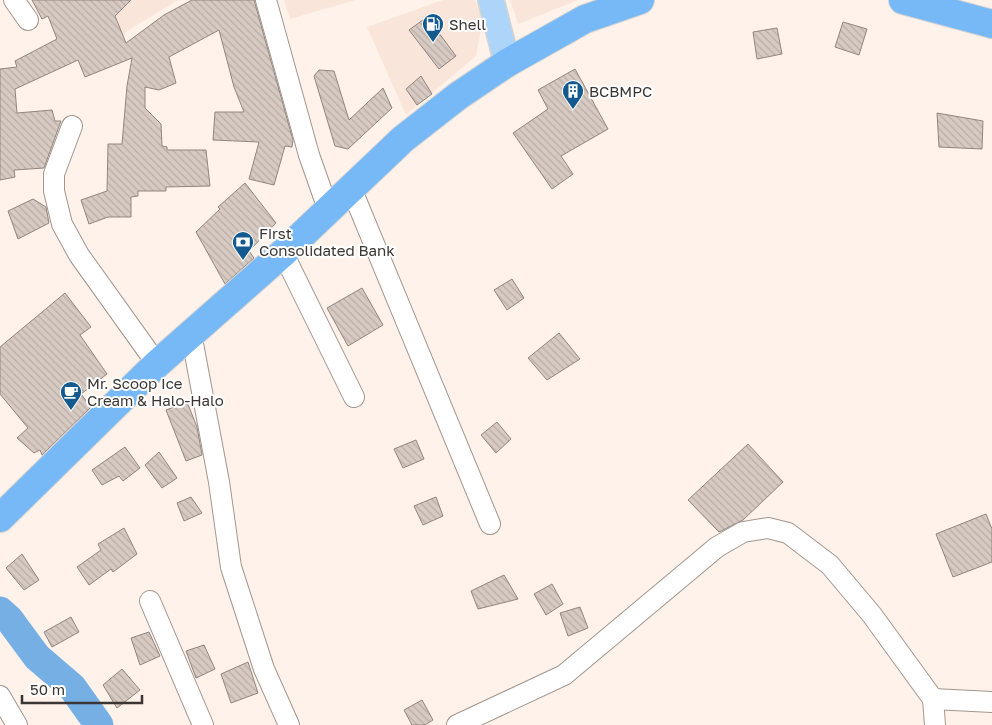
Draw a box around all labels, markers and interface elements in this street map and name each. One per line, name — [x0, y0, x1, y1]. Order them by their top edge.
fuel station icon: Shell — [421, 12, 445, 43]
place label: Shell — [449, 15, 486, 33]
building icon: BCBMPC — [561, 79, 585, 110]
place label: BCBMPC — [589, 82, 652, 100]
place label: First Consolidated Bank — [259, 224, 395, 259]
bank icon: First Consolidated Bank — [231, 230, 255, 261]
place label: Mr. Scoop Ice Cream & Halo-Halo — [87, 374, 224, 409]
cafe icon: Mr. Scoop Ice Cream & Halo-Halo — [59, 380, 83, 411]
scale bar — [22, 672, 142, 704]
text: 50 m — [30, 680, 65, 698]

